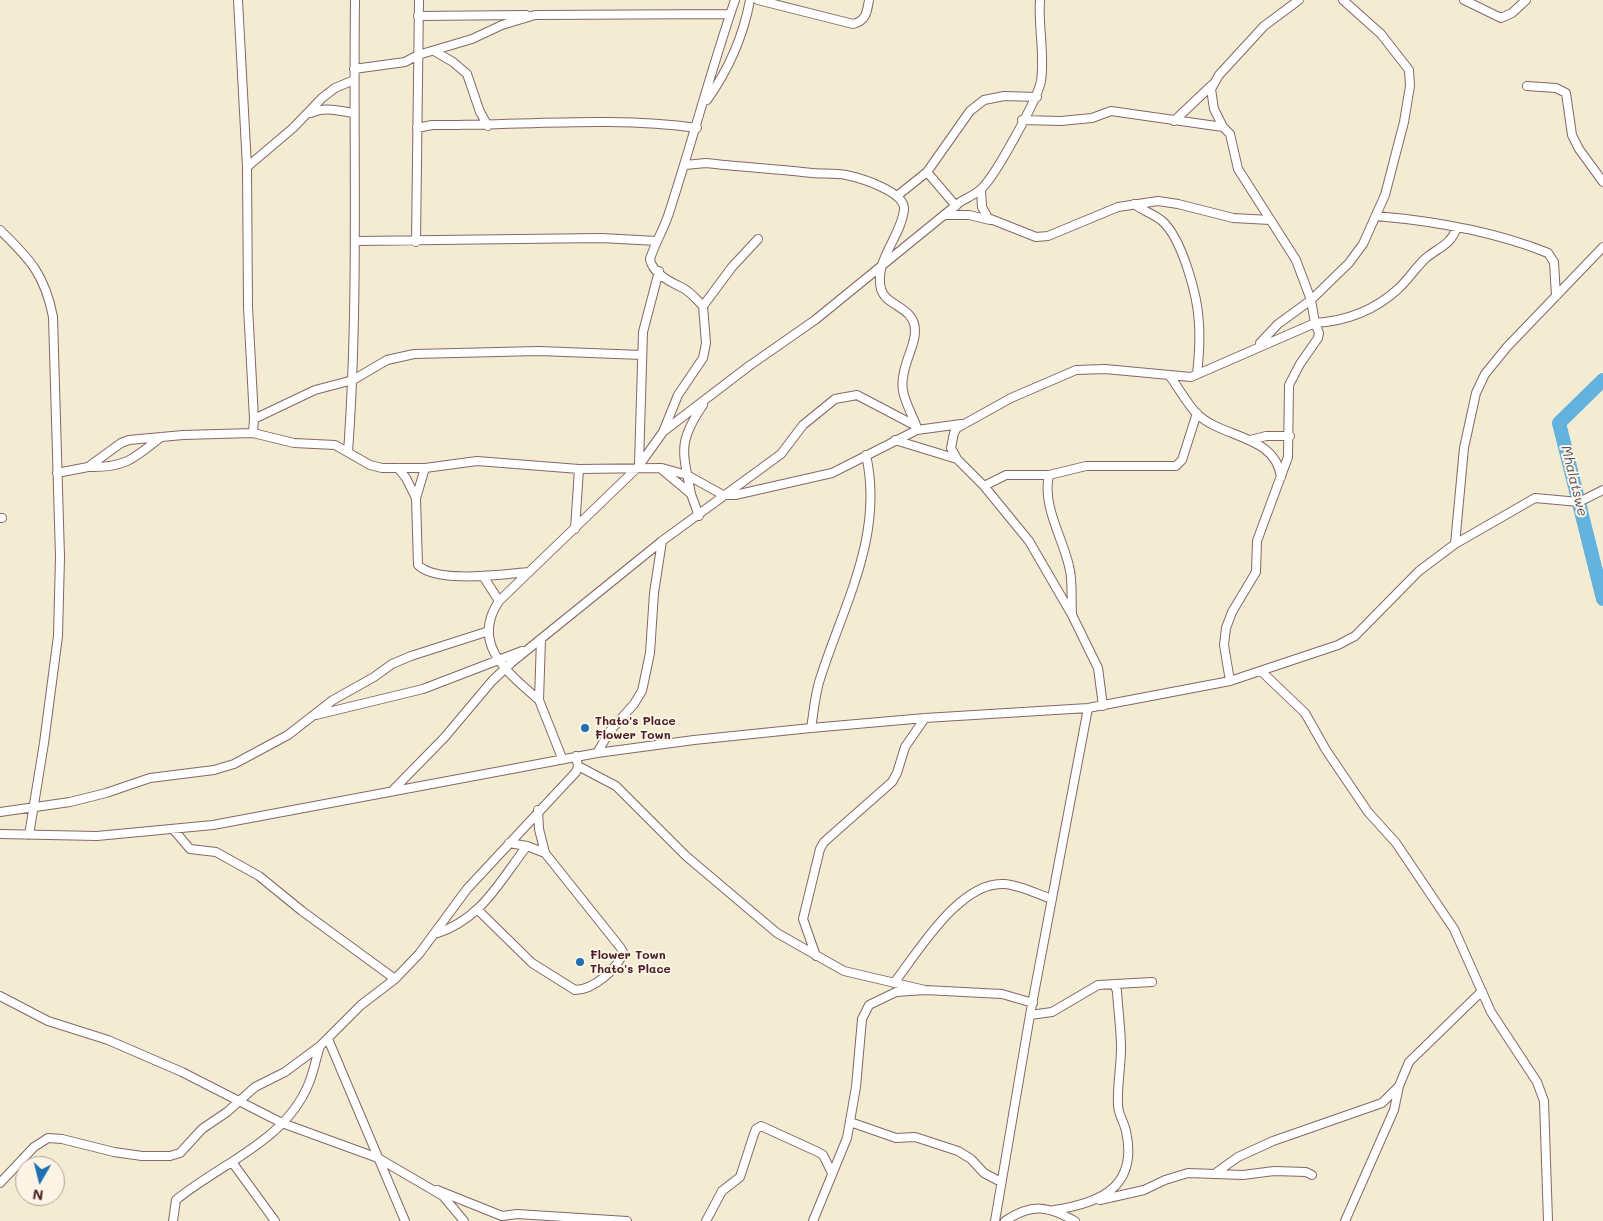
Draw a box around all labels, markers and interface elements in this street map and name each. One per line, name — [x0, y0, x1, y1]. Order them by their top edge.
water label: Mhalatswe — [1557, 444, 1591, 518]
place label: Thato's Place Flower Town — [595, 714, 676, 742]
marker: Thato's Place Flower Town — [579, 722, 591, 734]
place label: Flower Town Thato's Place — [590, 948, 671, 976]
marker: Flower Town Thato's Place — [574, 956, 586, 968]
north arrow — [15, 1156, 65, 1206]
text: N — [31, 1185, 45, 1206]

